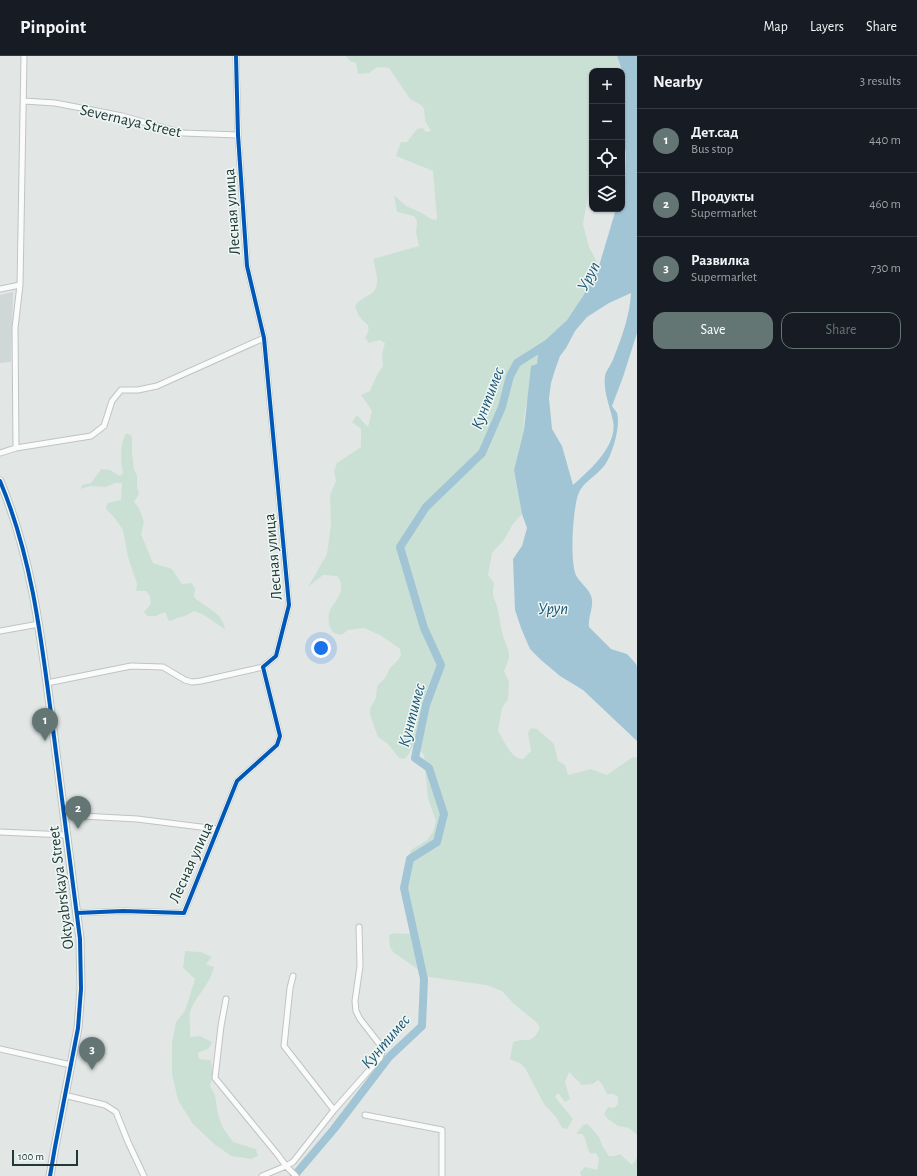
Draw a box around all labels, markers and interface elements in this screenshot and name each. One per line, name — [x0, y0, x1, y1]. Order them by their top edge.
text: Pinpoint — [20, 18, 86, 37]
text: Map — [763, 20, 788, 34]
text: Layers — [810, 20, 844, 34]
text: Share — [866, 20, 897, 34]
map controls — [589, 68, 625, 212]
button: + — [589, 68, 625, 104]
text: Nearby — [653, 73, 703, 90]
text: 3 results — [860, 75, 901, 88]
street label: Severnaya Street — [78, 102, 183, 141]
button: − — [589, 104, 625, 140]
text: Дет.сад — [691, 125, 738, 140]
text: 1 — [664, 134, 668, 147]
text: 440 m — [869, 134, 901, 147]
button: locate — [589, 140, 625, 176]
text: Bus stop — [691, 143, 733, 156]
street label: Лесная улица — [221, 168, 244, 256]
button: layers — [589, 176, 625, 212]
text: Продукты — [691, 189, 754, 204]
text: 2 — [663, 198, 669, 211]
text: 460 m — [869, 198, 901, 211]
text: Supermarket — [691, 207, 757, 220]
text: Развилка — [691, 253, 750, 268]
water label: Уруп — [574, 259, 604, 294]
text: 3 — [663, 262, 669, 275]
text: 730 m — [871, 262, 901, 275]
text: Supermarket — [691, 271, 757, 284]
button: Save — [653, 312, 773, 349]
button: Share — [781, 312, 901, 349]
water label: Кунтимес — [468, 365, 507, 432]
street label: Лесная улица — [261, 513, 286, 601]
water label: Уруп — [538, 600, 568, 618]
your location — [311, 638, 331, 658]
water label: Кунтимес — [395, 681, 428, 749]
pin: 1 — [32, 708, 58, 741]
pin: 2 — [65, 796, 91, 829]
street label: Лесная улица — [166, 820, 217, 906]
street label: Oktyabrskaya Street — [45, 825, 77, 950]
water label: Кунтимес — [358, 1011, 413, 1071]
pin: 3 — [79, 1037, 105, 1070]
scale bar — [12, 1148, 78, 1167]
text: 100 m — [18, 1151, 44, 1162]

